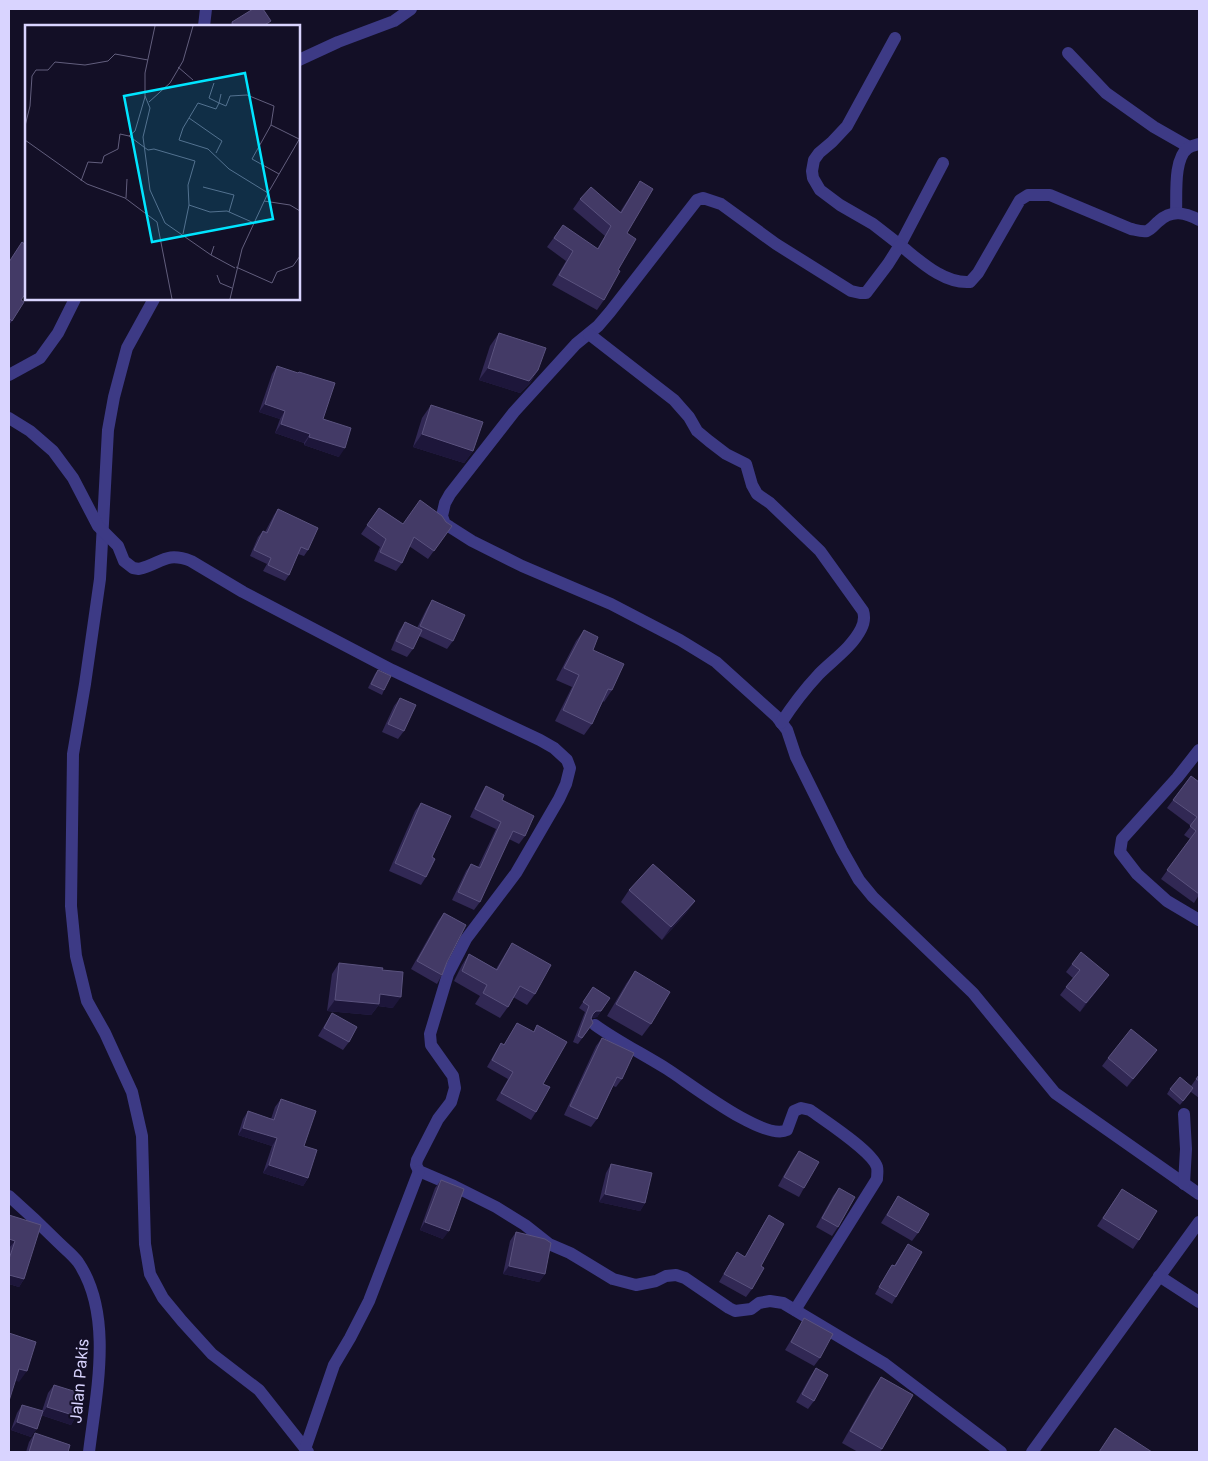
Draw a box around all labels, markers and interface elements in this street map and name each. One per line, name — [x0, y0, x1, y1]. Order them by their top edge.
inset map — [25, 25, 300, 300]
street label: Jalan Pakis — [65, 1338, 93, 1424]

